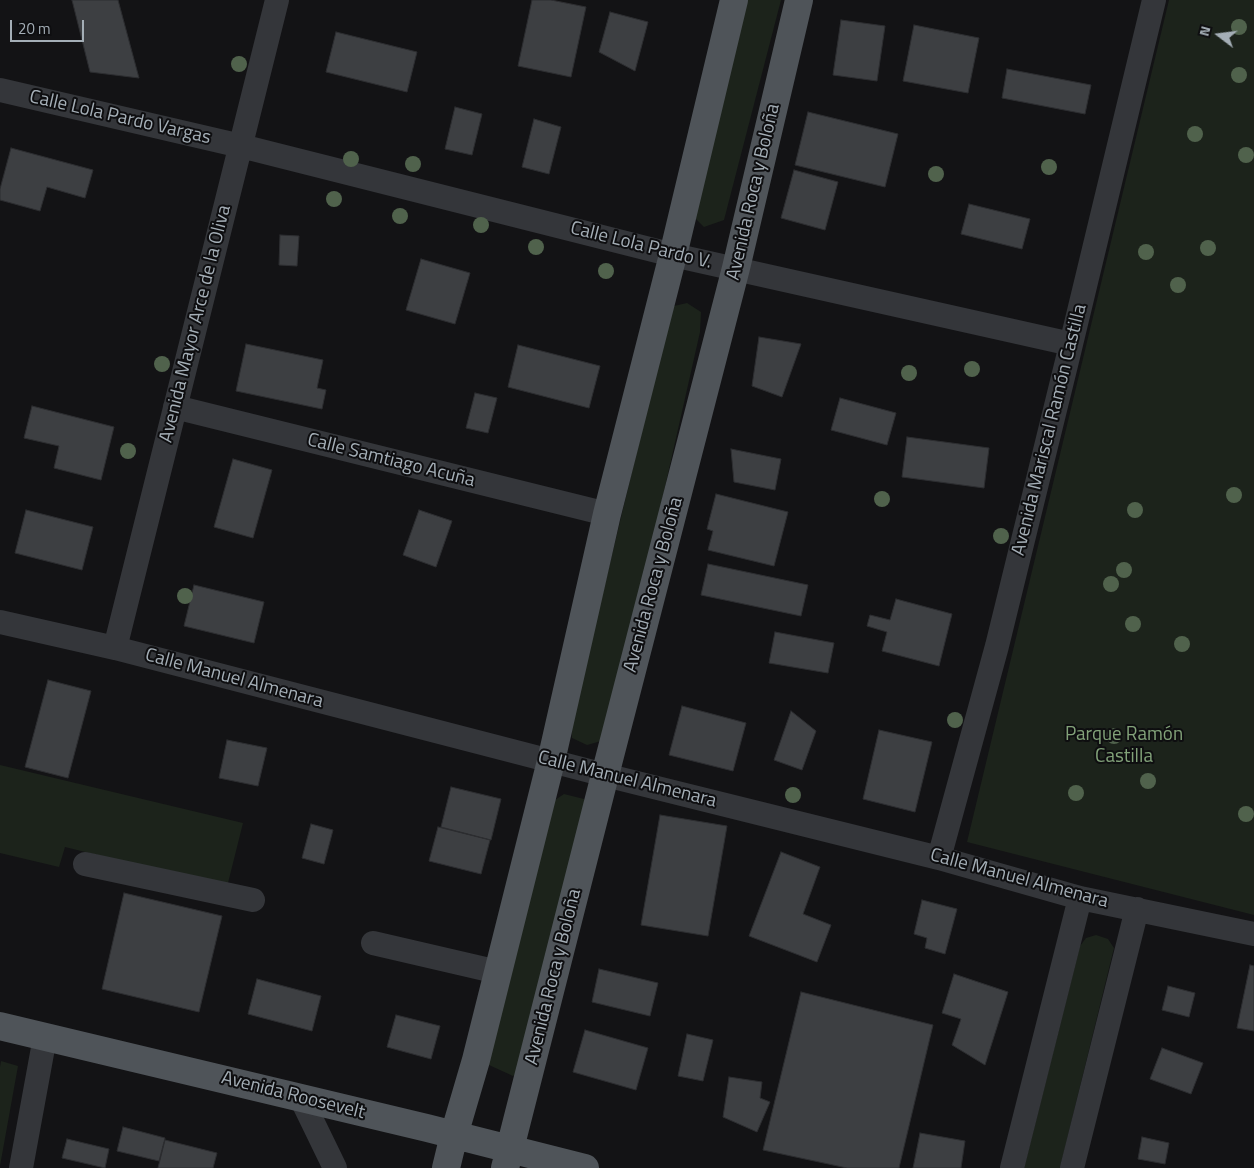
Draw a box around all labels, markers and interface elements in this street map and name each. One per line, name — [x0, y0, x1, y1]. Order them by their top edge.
scale bar — [12, 10, 86, 42]
north arrow — [1194, 10, 1244, 60]
text: 20 m — [18, 17, 51, 40]
text: N — [1193, 24, 1215, 38]
street label: Calle Lola Pardo Vargas — [27, 86, 213, 150]
street label: Avenida Roca y Boloña — [723, 102, 785, 282]
street label: Avenida Mayor Arce de la Oliva — [155, 203, 237, 445]
street label: Calle Lola Pardo V. — [568, 217, 714, 275]
street label: Avenida Mariscal Ramón Castilla — [1008, 302, 1092, 558]
street label: Calle Samtiago Acuña — [305, 429, 477, 493]
street label: Avenida Roca y Boloña — [620, 495, 688, 675]
street label: Calle Manuel Almenara — [142, 644, 326, 714]
park label: Parque Ramón Castilla — [1065, 724, 1183, 768]
street label: Calle Manuel Almenara — [535, 747, 719, 813]
street label: Calle Manuel Almenara — [927, 844, 1111, 914]
street label: Avenida Roca y Boloña — [521, 887, 587, 1067]
street label: Avenida Roosevelt — [219, 1067, 367, 1125]

